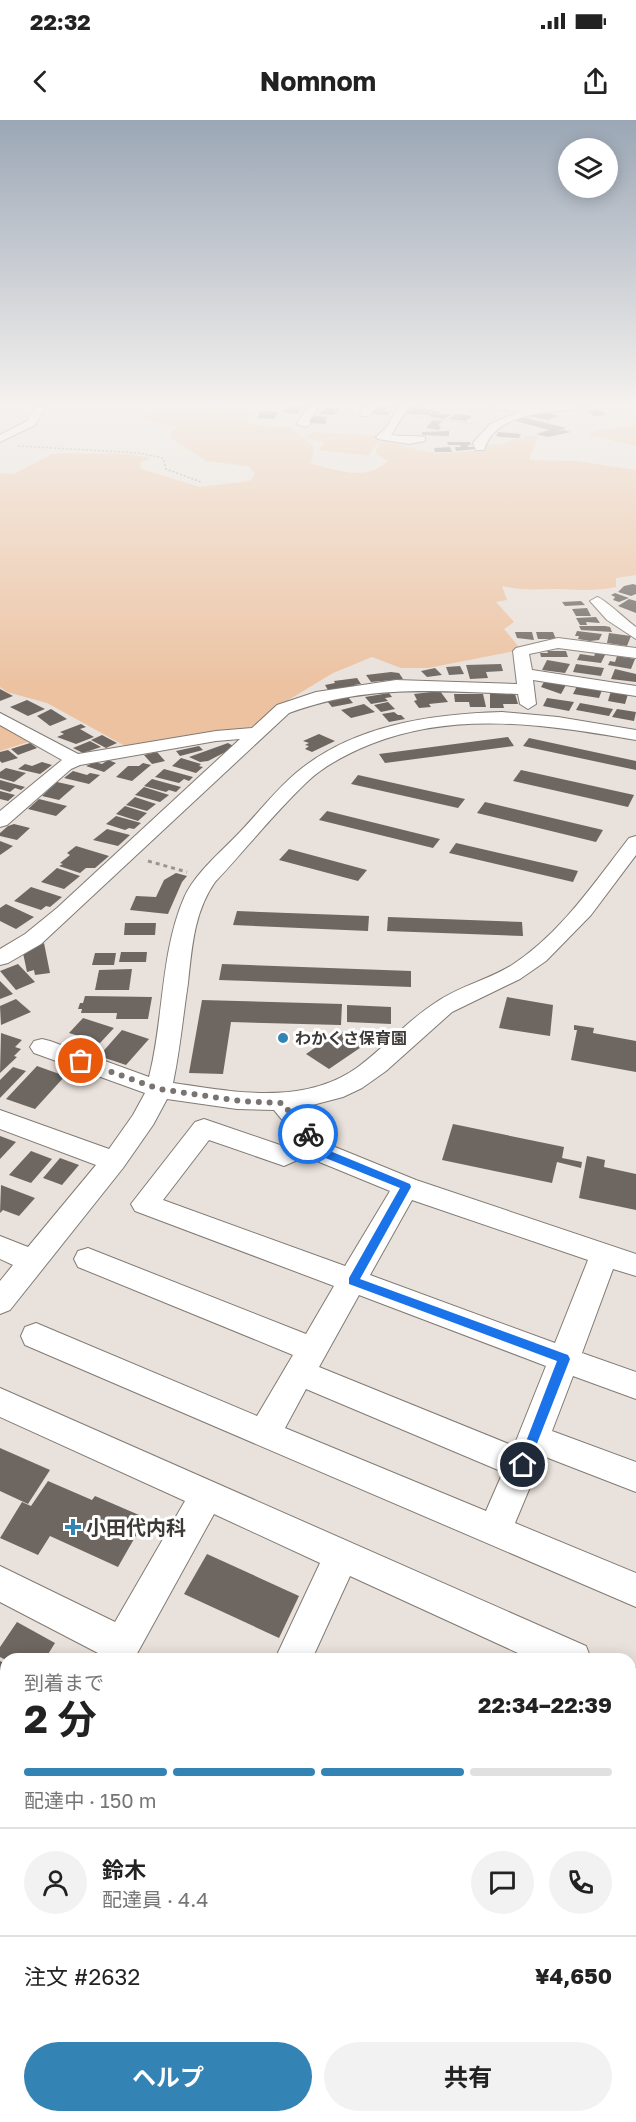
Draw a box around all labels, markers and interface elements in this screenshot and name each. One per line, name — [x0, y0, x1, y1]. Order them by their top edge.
text: 22:32 — [30, 8, 91, 35]
icon: back — [24, 65, 57, 98]
text: Nomnom — [260, 65, 376, 97]
icon: share — [579, 65, 612, 98]
map controls — [558, 138, 618, 198]
button: layers — [558, 138, 618, 198]
place label: わかくさ保育園 — [295, 1028, 407, 1048]
marker: わかくさ保育園 — [276, 1031, 290, 1045]
pin — [55, 1035, 106, 1086]
icon: bag — [64, 1044, 97, 1077]
courier — [278, 1104, 338, 1164]
icon: bike — [292, 1118, 325, 1151]
pin — [497, 1439, 548, 1490]
icon: home — [506, 1448, 539, 1481]
place label: 小田代内科 — [86, 1515, 186, 1539]
marker: 小田代内科 — [64, 1518, 82, 1536]
text: 到着まで — [24, 1670, 104, 1694]
text: 22:34–22:39 — [478, 1691, 612, 1718]
text: 2 分 — [24, 1695, 97, 1742]
text: 配達中 · 150 m — [24, 1788, 156, 1812]
button: person — [24, 1851, 87, 1914]
button: chat — [471, 1851, 534, 1914]
button: phone — [549, 1851, 612, 1914]
text: 鈴木 — [102, 1856, 146, 1883]
text: 配達員 · 4.4 — [102, 1887, 208, 1911]
text: ¥4,650 — [535, 1962, 612, 1989]
text: 注文 #2632 — [24, 1963, 140, 1990]
button: ヘルプ — [24, 2042, 312, 2111]
button: 共有 — [324, 2042, 612, 2111]

